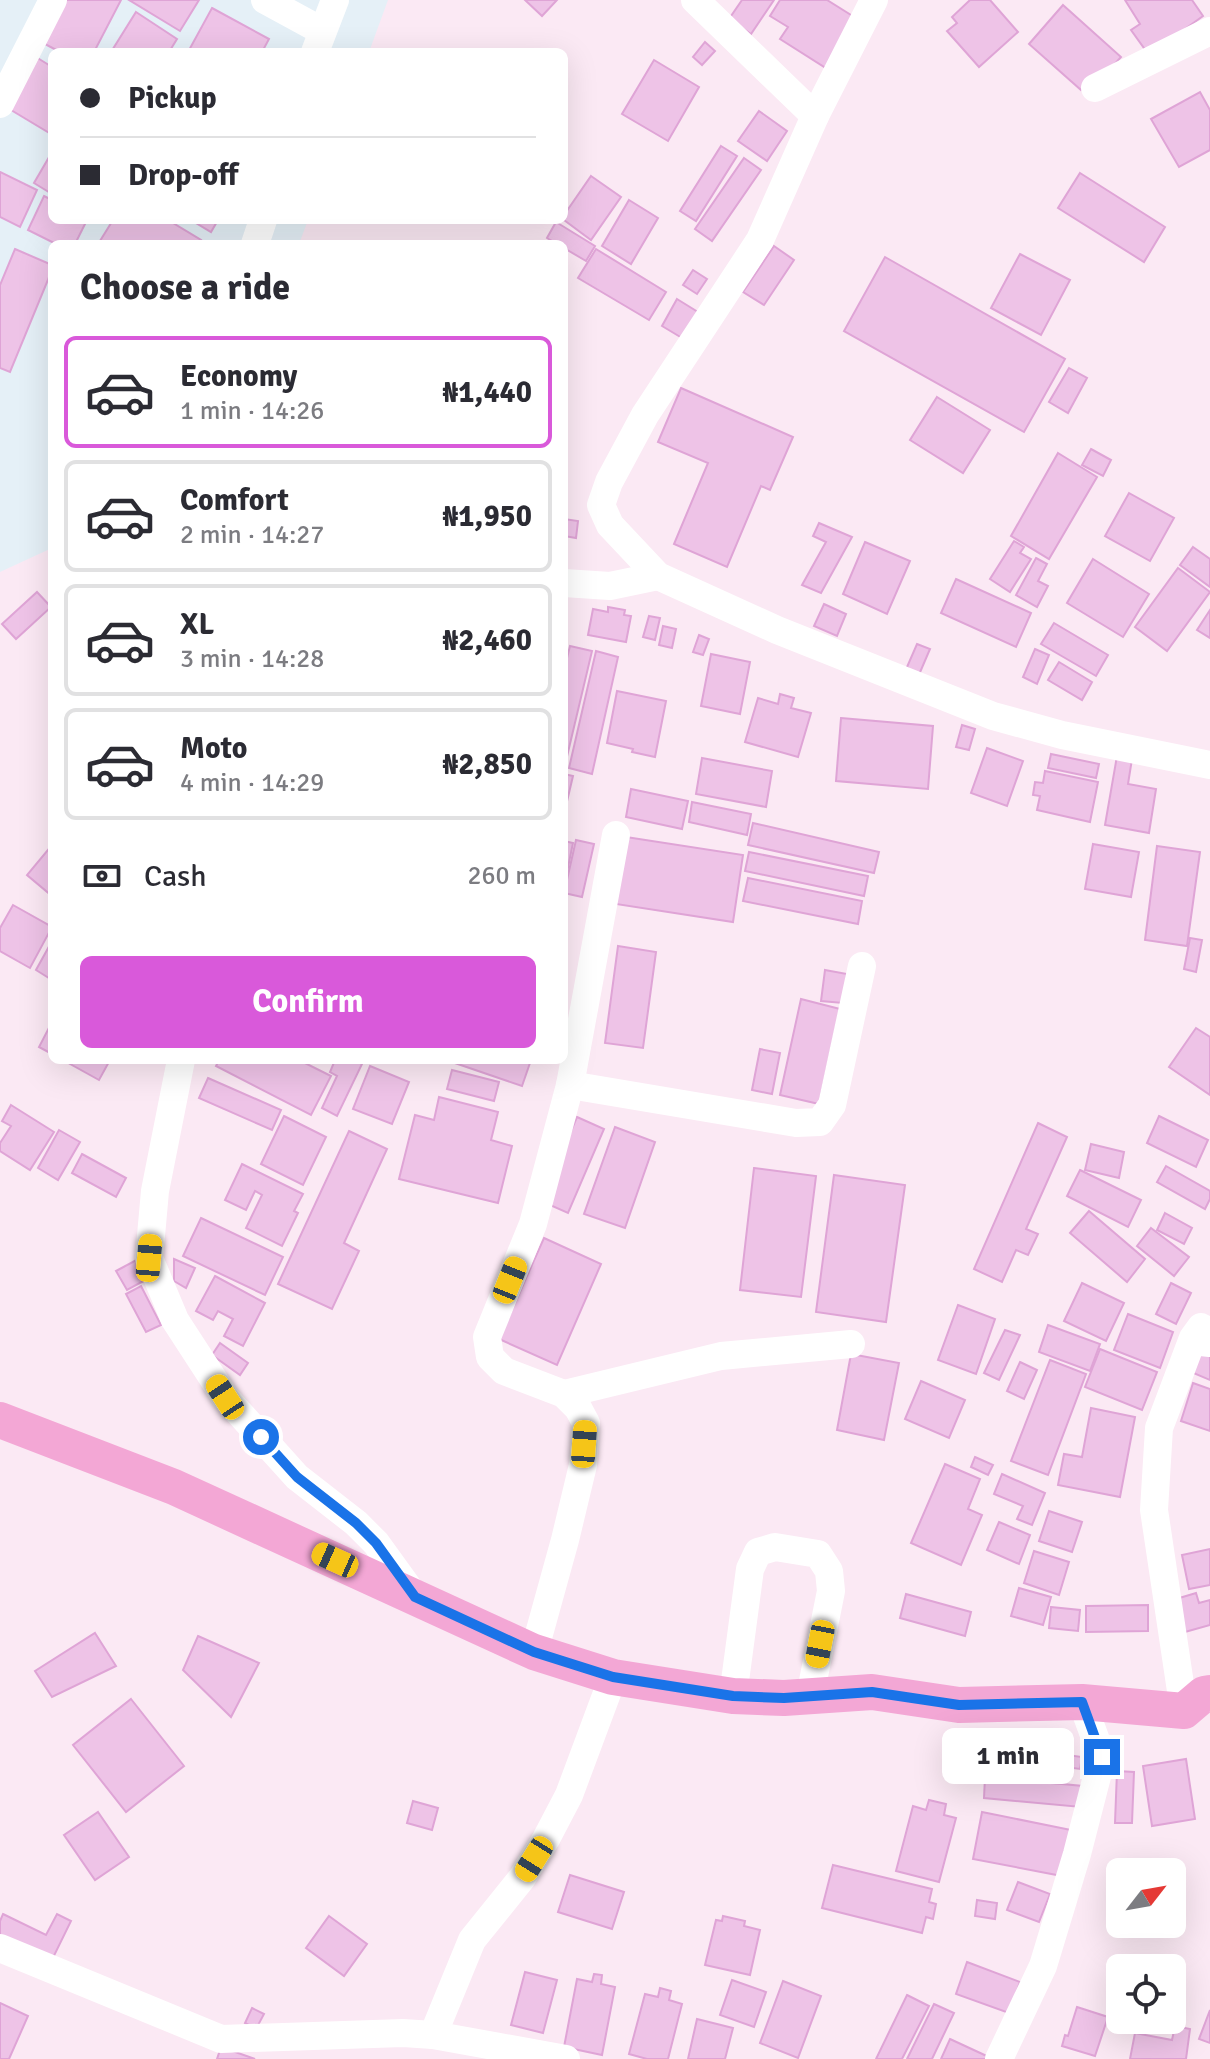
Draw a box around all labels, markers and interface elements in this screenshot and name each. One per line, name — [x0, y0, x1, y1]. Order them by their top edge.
text: Pickup — [128, 80, 217, 117]
text: Drop-off — [128, 157, 238, 194]
text: Choose a ride — [80, 265, 290, 310]
icon: car — [84, 356, 156, 428]
text: Economy — [180, 358, 297, 395]
text: ₦1,440 — [442, 374, 532, 411]
text: 1 min · 14:26 — [180, 395, 324, 427]
icon: car — [84, 480, 156, 552]
text: Comfort — [180, 482, 289, 519]
text: ₦1,950 — [442, 498, 532, 535]
text: 2 min · 14:27 — [180, 519, 324, 551]
icon: car — [84, 604, 156, 676]
text: XL — [180, 606, 214, 643]
text: ₦2,460 — [442, 622, 532, 659]
text: 3 min · 14:28 — [180, 643, 324, 675]
icon: car — [84, 728, 156, 800]
text: Moto — [180, 730, 247, 767]
text: ₦2,850 — [442, 746, 532, 783]
text: 4 min · 14:29 — [180, 767, 324, 799]
icon: cash — [80, 854, 124, 898]
text: Cash — [144, 858, 207, 895]
text: 260 m — [467, 860, 536, 892]
button: Confirm — [80, 956, 536, 1048]
car — [135, 1233, 163, 1283]
car — [490, 1253, 530, 1307]
car — [202, 1370, 248, 1424]
route start — [243, 1419, 279, 1455]
car — [570, 1419, 598, 1469]
car — [308, 1539, 362, 1581]
car — [804, 1618, 836, 1670]
callout: 1 min — [942, 1729, 1074, 1785]
route end — [1084, 1739, 1120, 1775]
text: 1 min — [977, 1740, 1039, 1772]
car — [511, 1832, 557, 1886]
north arrow — [1106, 1858, 1186, 1938]
map controls — [1106, 1858, 1186, 2034]
button: locate — [1106, 1954, 1186, 2034]

